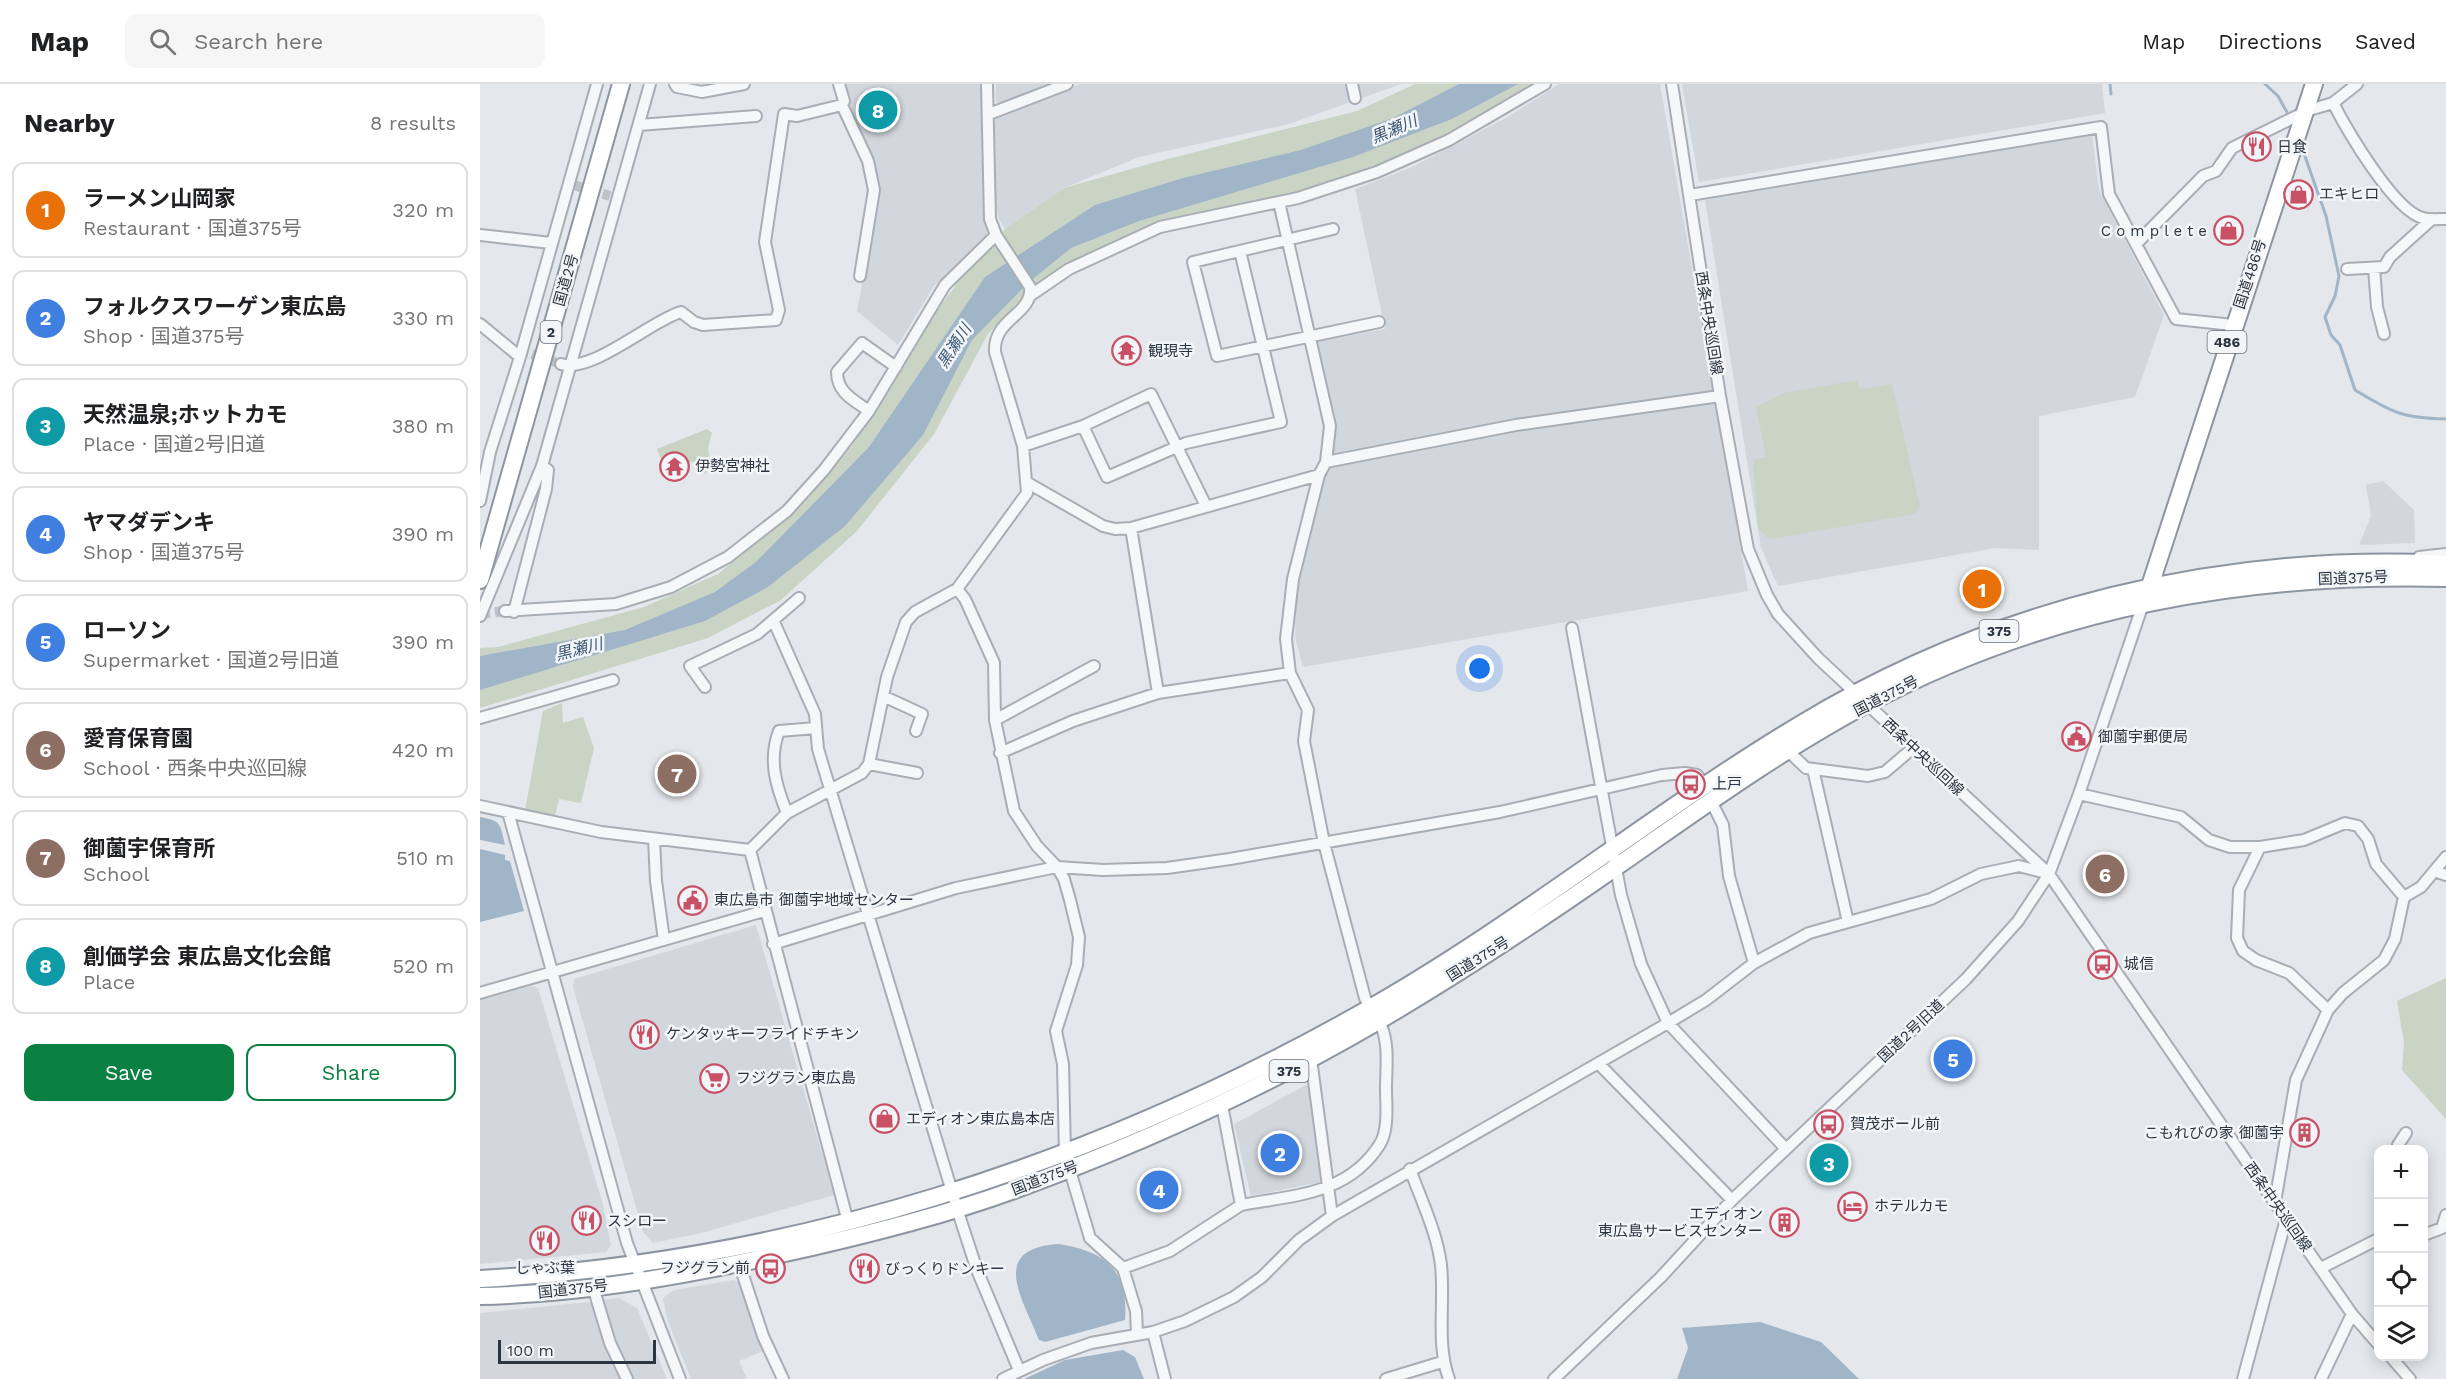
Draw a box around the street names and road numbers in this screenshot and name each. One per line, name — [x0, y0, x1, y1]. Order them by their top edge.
street label: 国道486号 — [2230, 237, 2270, 311]
street label: 国道2号 — [550, 252, 582, 308]
street label: 西条中央巡回線 — [1692, 270, 1726, 376]
road number: 2 — [540, 321, 562, 343]
road number: 486 — [2208, 331, 2246, 353]
street label: 国道375号 — [2318, 568, 2388, 588]
road number: 375 — [1980, 620, 2018, 642]
street label: 国道375号 — [1851, 672, 1921, 720]
street label: 西条中央巡回線 — [1878, 715, 1968, 799]
street label: 国道375号 — [1443, 933, 1513, 985]
street label: 国道2号旧道 — [1874, 996, 1948, 1066]
road number: 375 — [1270, 1060, 1308, 1082]
street label: 国道375号 — [1009, 1157, 1081, 1199]
street label: 西条中央巡回線 — [2241, 1159, 2315, 1255]
street label: 国道375号 — [537, 1276, 609, 1302]

